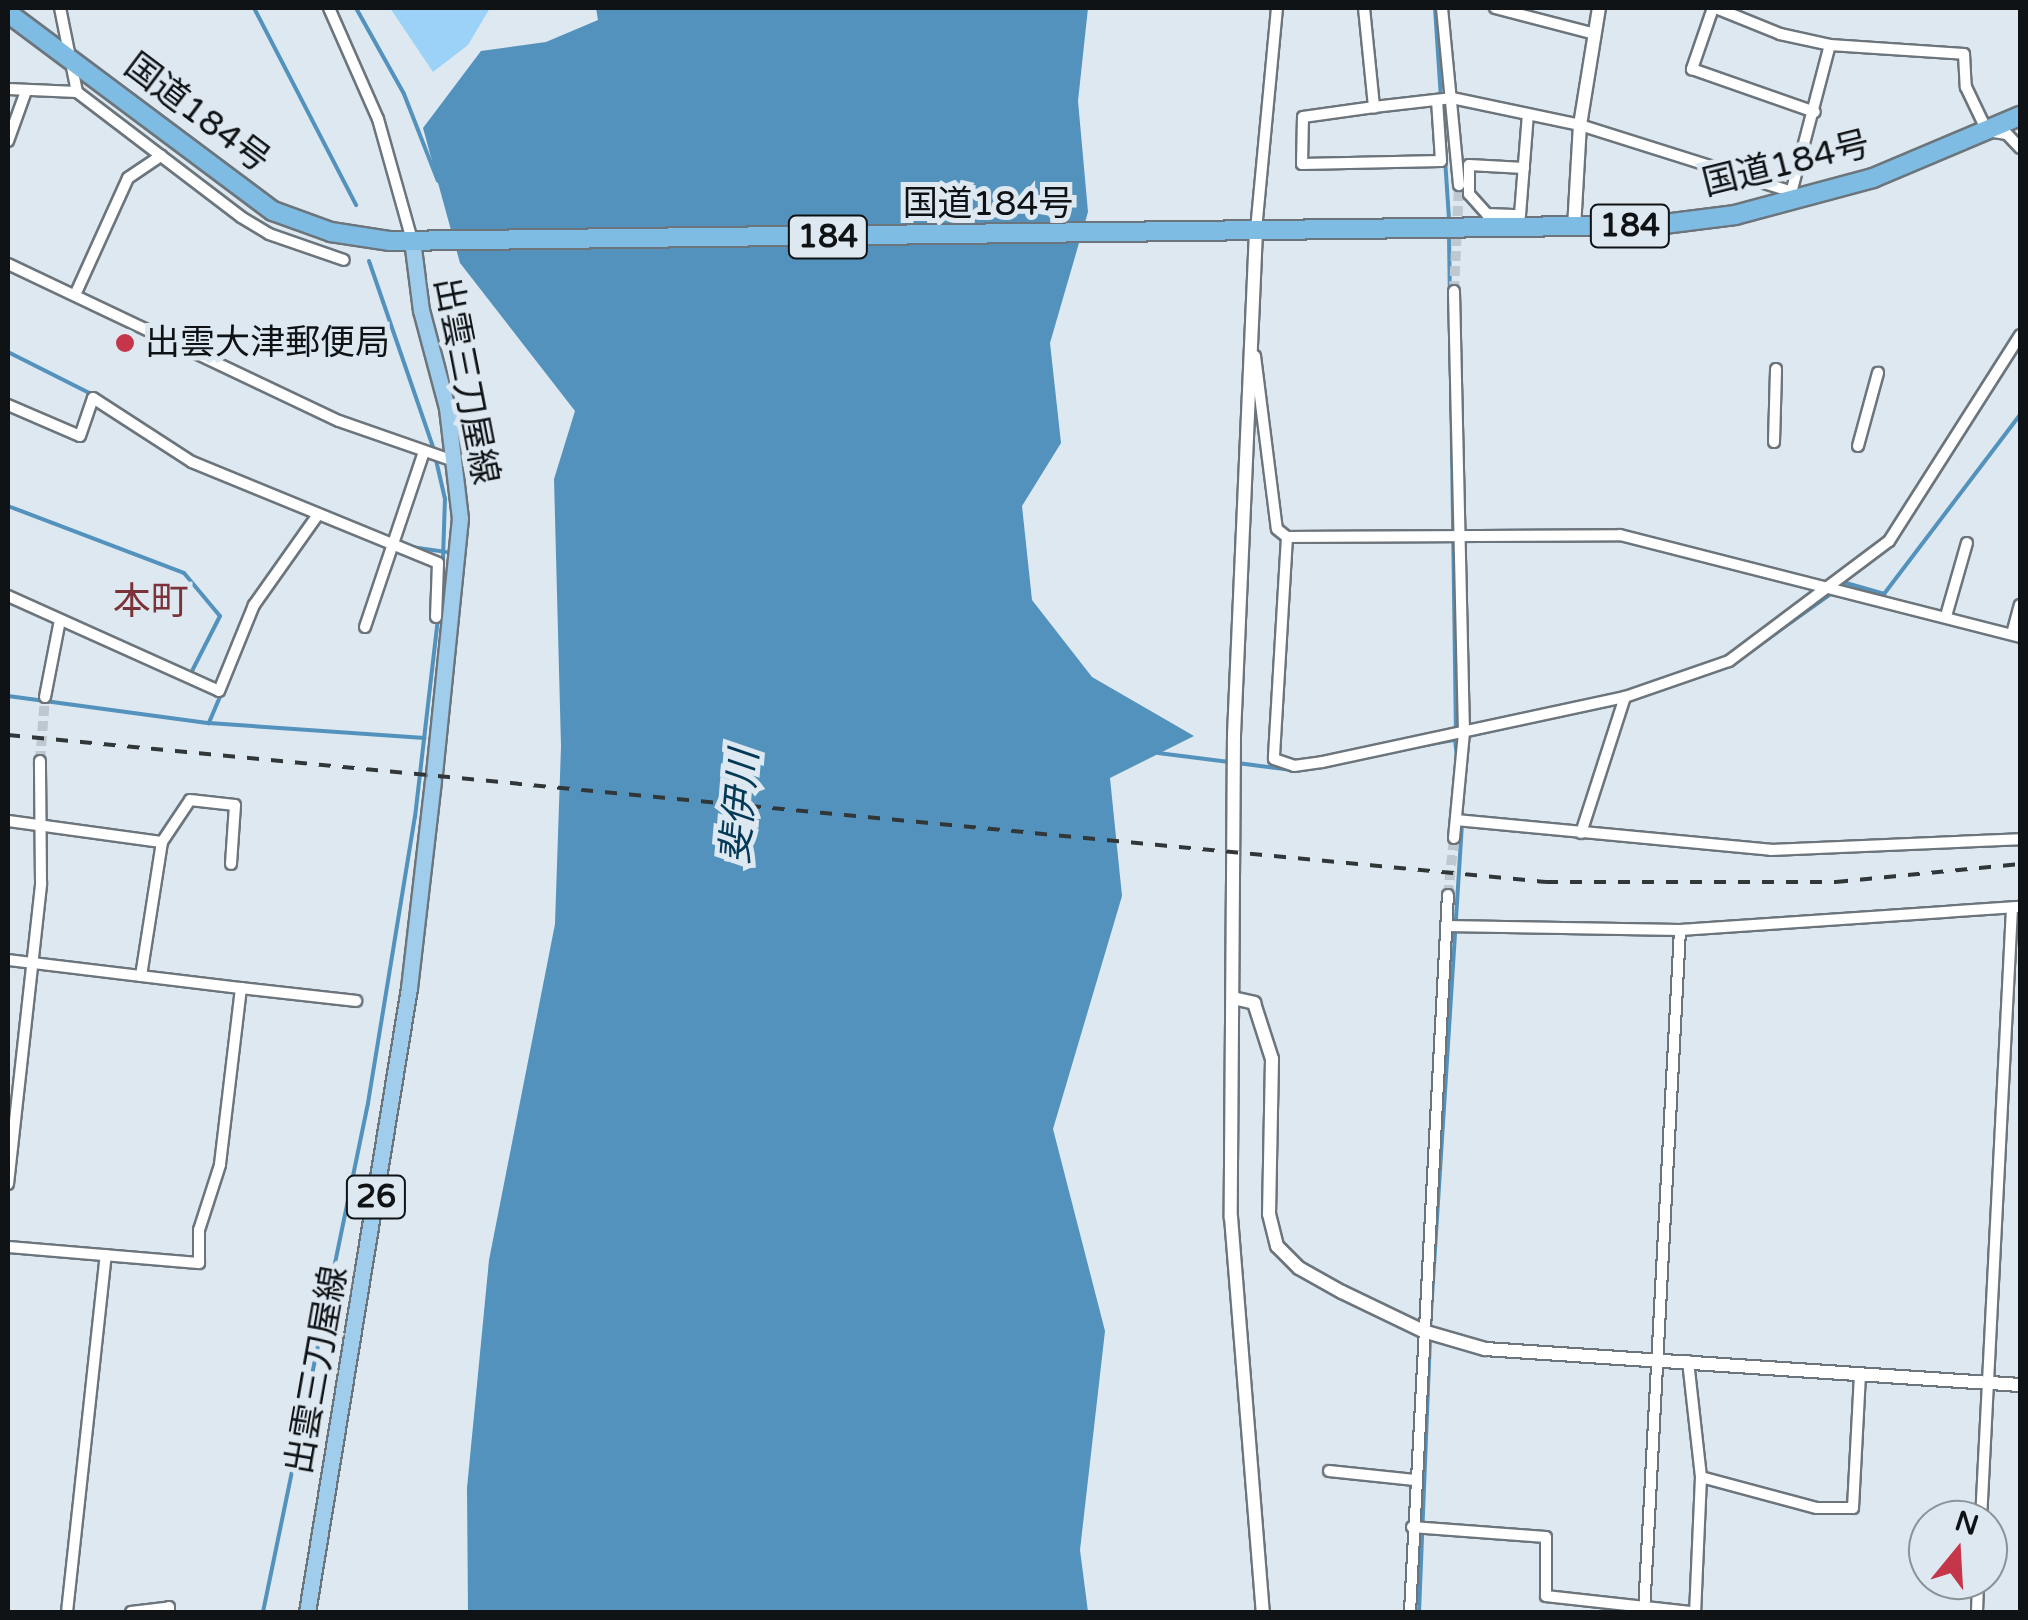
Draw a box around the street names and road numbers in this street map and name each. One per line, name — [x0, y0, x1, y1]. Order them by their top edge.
street label: 国道184号 — [116, 45, 278, 181]
street label: 国道184号 — [1698, 123, 1874, 205]
street label: 国道184号 — [903, 183, 1073, 225]
road number: 184 — [1588, 199, 1672, 253]
road number: 184 — [786, 210, 870, 264]
street label: 出雲三刀屋線 — [425, 274, 507, 488]
road number: 26 — [344, 1170, 408, 1224]
street label: 出雲三刀屋線 — [278, 1263, 356, 1477]

